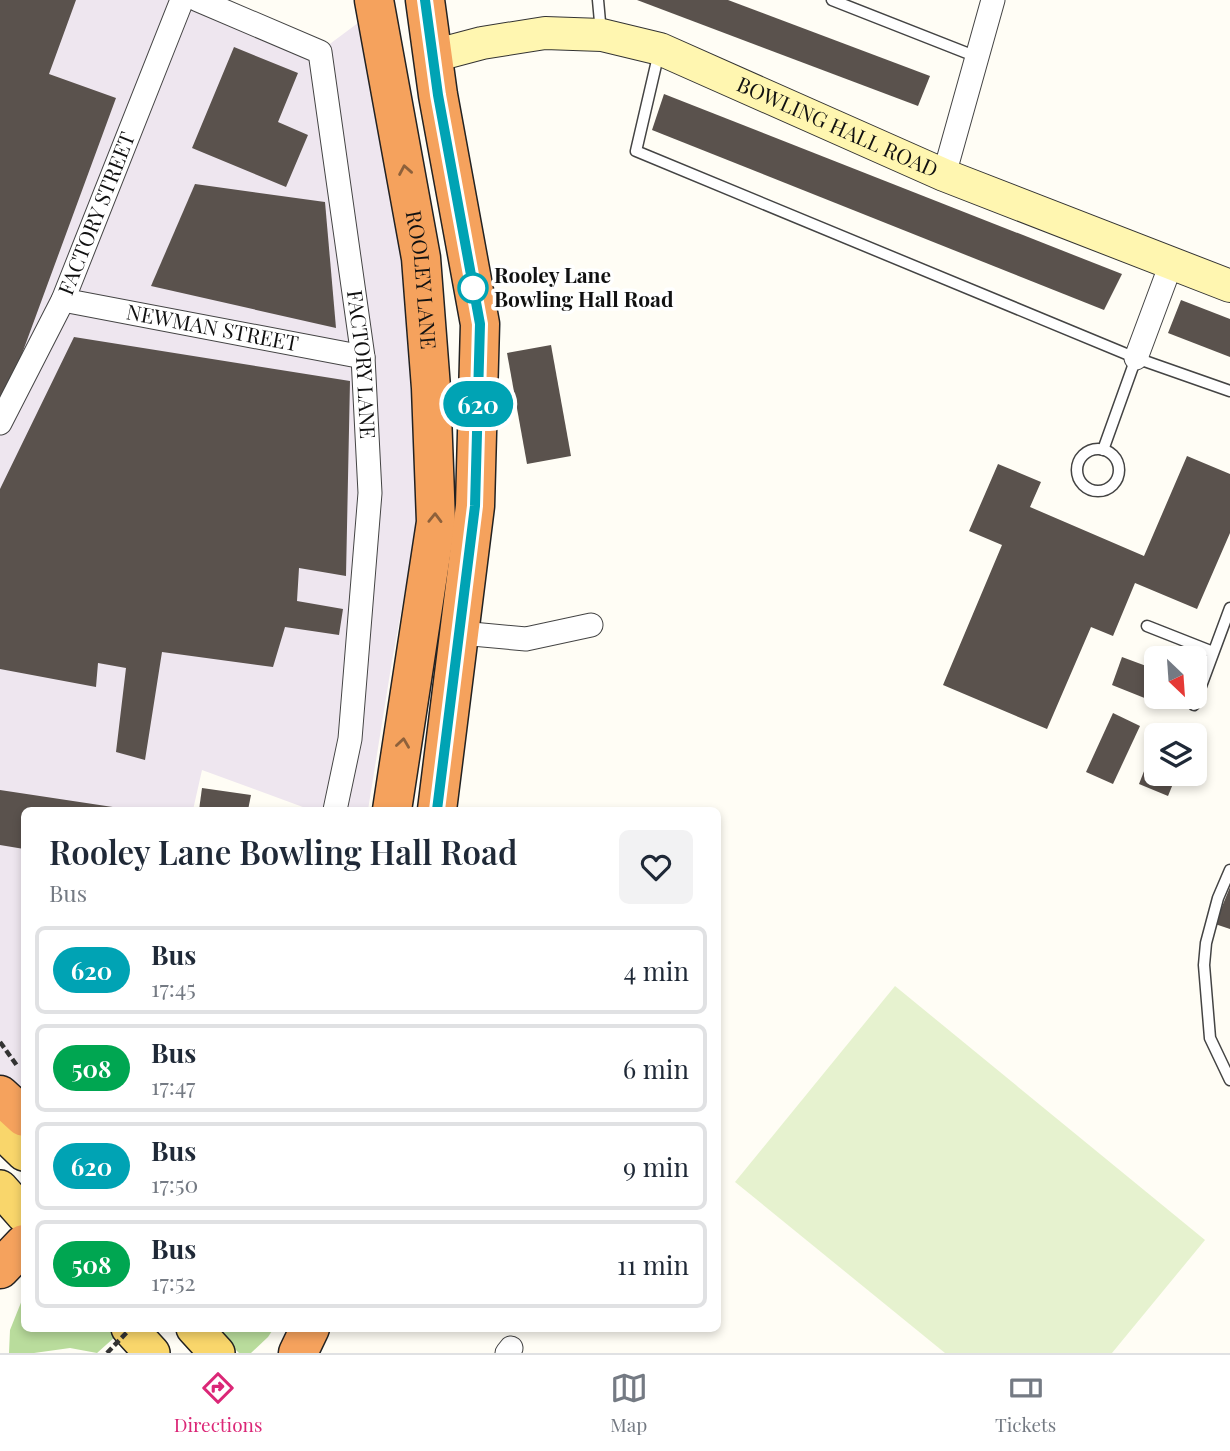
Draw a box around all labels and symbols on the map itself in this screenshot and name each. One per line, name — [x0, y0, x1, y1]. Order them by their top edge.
street label: BOWLING HALL ROAD — [733, 69, 943, 183]
street label: FACTORY STREET — [50, 127, 140, 299]
one-way arrow — [398, 164, 413, 176]
street label: ROOLEY LANE — [401, 208, 444, 350]
place label: Rooley Lane Bowling Hall Road — [494, 260, 674, 312]
marker: Rooley Lane Bowling Hall Road — [458, 273, 488, 303]
street label: FACTORY LANE — [342, 288, 383, 440]
street label: NEWMAN STREET — [124, 296, 301, 356]
line badge: 620 — [438, 381, 518, 427]
one-way arrow — [427, 512, 443, 523]
north arrow — [1144, 646, 1208, 709]
one-way arrow — [396, 737, 411, 749]

